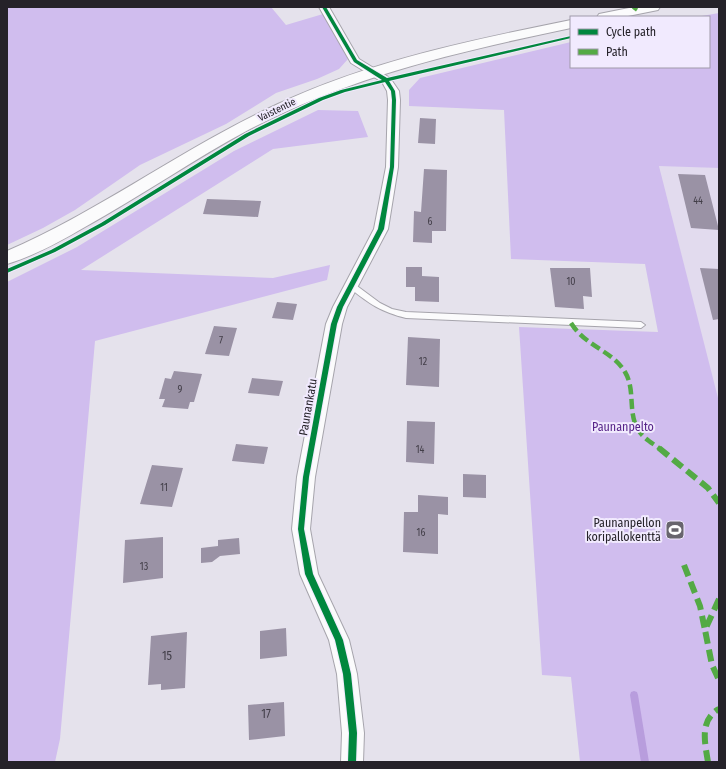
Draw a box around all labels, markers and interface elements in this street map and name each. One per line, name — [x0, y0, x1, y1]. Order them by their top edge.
legend — [570, 16, 710, 68]
text: Cycle path — [606, 25, 656, 39]
text: Path — [606, 45, 628, 59]
street label: Vaistentie — [256, 96, 298, 124]
house number: 44 — [693, 195, 703, 207]
house number: 6 — [428, 216, 433, 228]
house number: 10 — [566, 276, 576, 288]
house number: 7 — [219, 335, 223, 347]
house number: 12 — [419, 356, 428, 368]
street label: Paunankatu — [296, 377, 320, 437]
house number: 9 — [178, 384, 183, 396]
park label: Paunanpelto — [592, 420, 654, 434]
house number: 14 — [416, 444, 425, 456]
house number: 11 — [160, 482, 168, 494]
place label: Paunanpellon koripallokenttä — [586, 516, 661, 544]
sports icon: Paunanpellon koripallokenttä — [664, 519, 686, 541]
house number: 16 — [417, 527, 425, 539]
house number: 13 — [140, 561, 149, 573]
house number: 15 — [162, 649, 173, 663]
house number: 17 — [261, 707, 271, 721]

